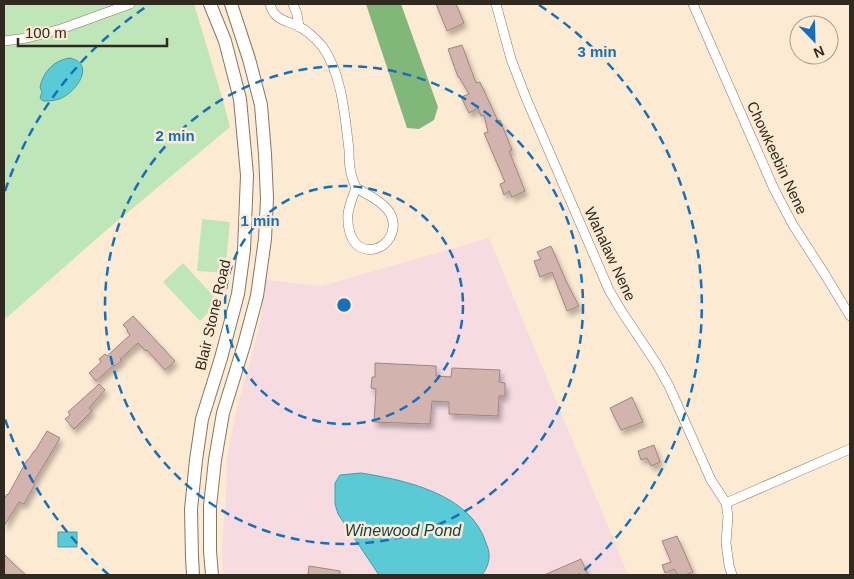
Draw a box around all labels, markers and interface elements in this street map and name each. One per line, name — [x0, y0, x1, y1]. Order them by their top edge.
scale bar — [18, 15, 166, 47]
north arrow — [789, 15, 839, 65]
text: 100 m — [25, 24, 67, 41]
text: 3 min — [577, 43, 617, 60]
text: N — [811, 43, 827, 61]
street label: Chowkeebin Nene — [744, 99, 811, 217]
text: 2 min — [155, 127, 195, 144]
street label: Wahalaw Nene — [581, 204, 640, 303]
text: 1 min — [240, 212, 280, 229]
street label: Blair Stone Road — [191, 258, 234, 372]
centre of rings — [335, 296, 353, 314]
water label: Winewood Pond — [345, 522, 462, 539]

